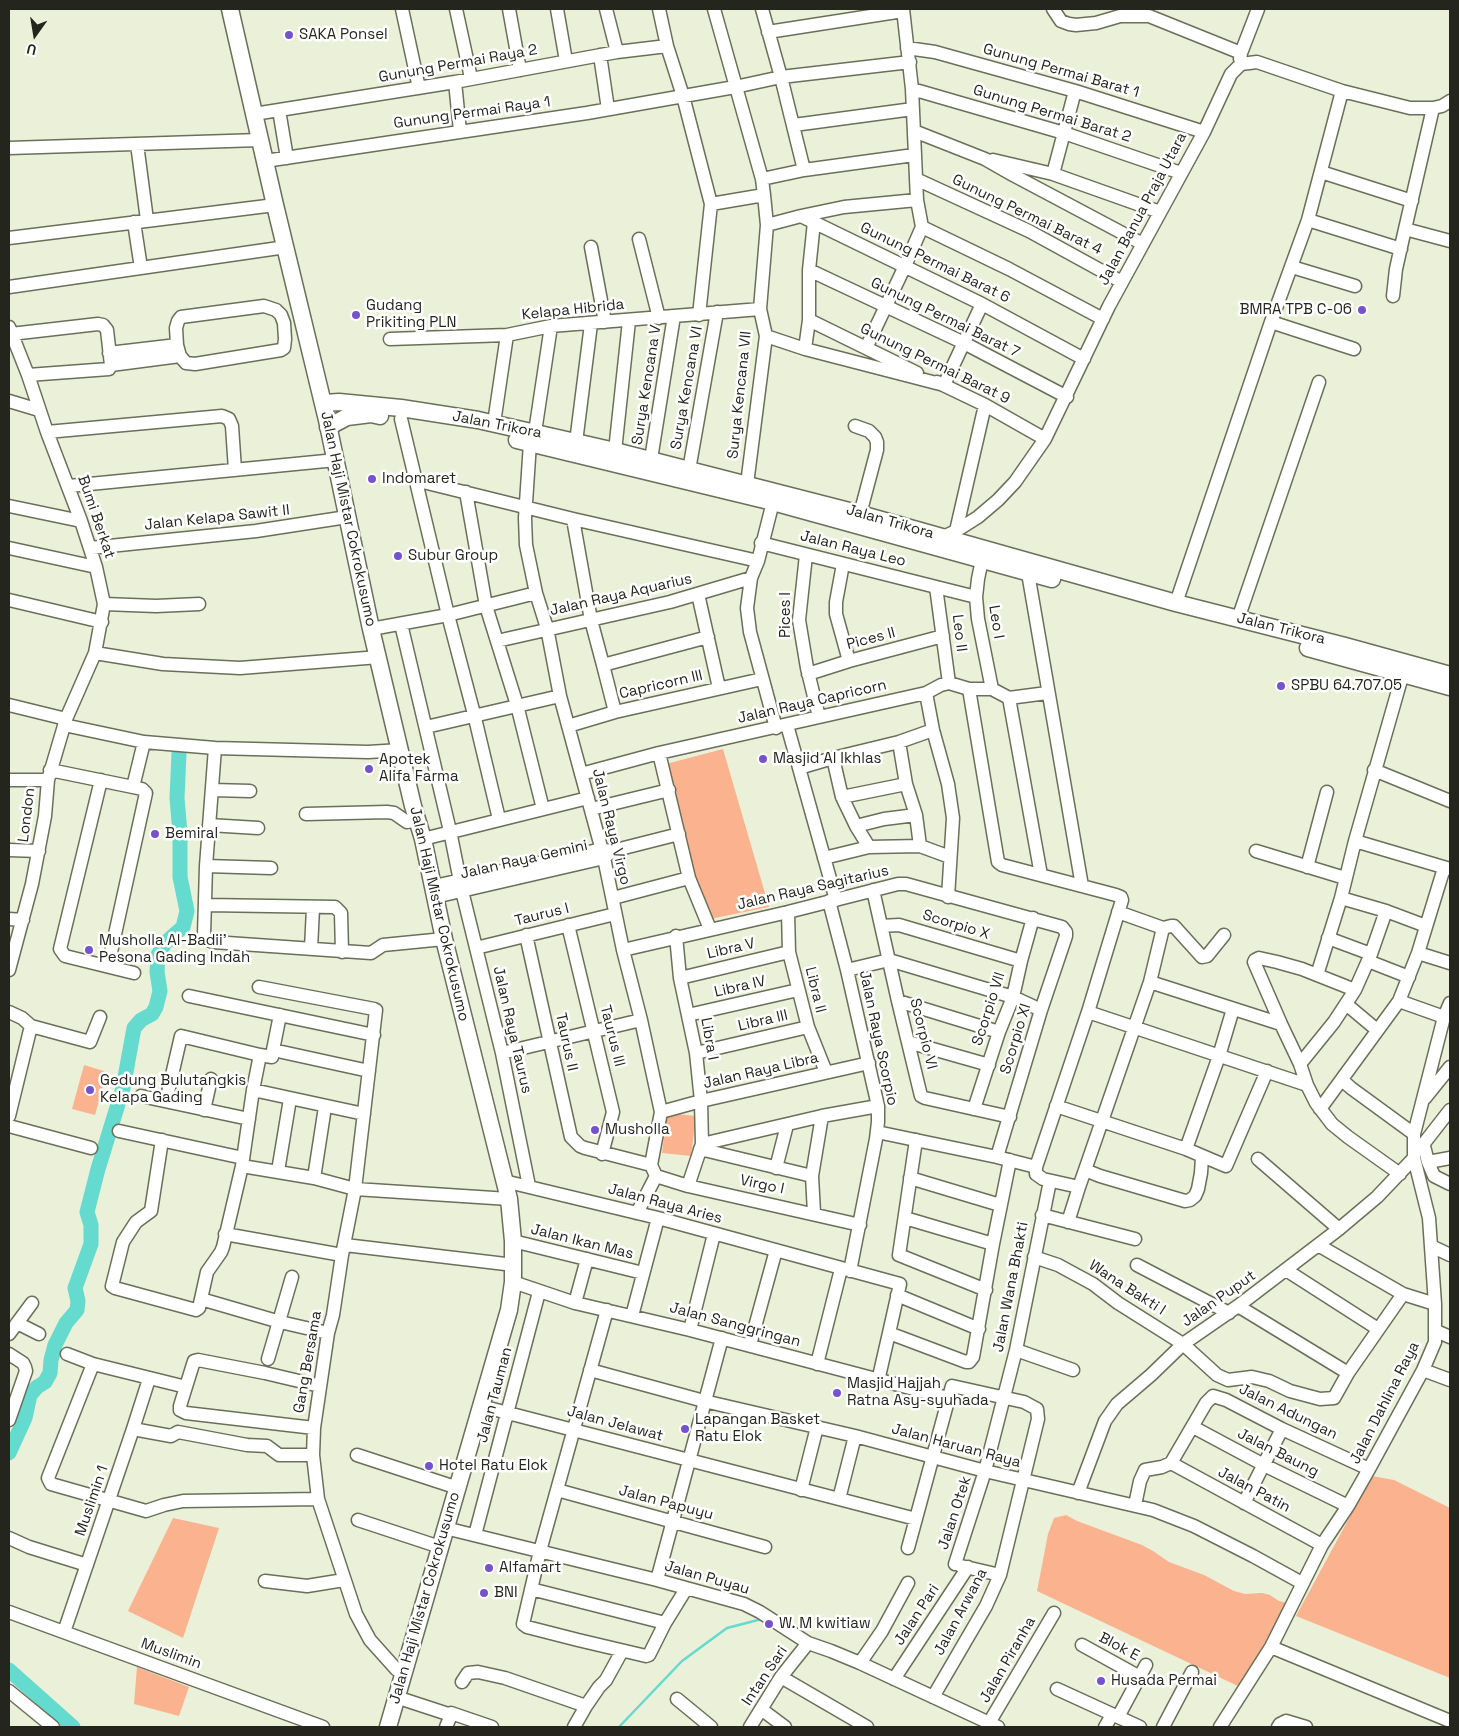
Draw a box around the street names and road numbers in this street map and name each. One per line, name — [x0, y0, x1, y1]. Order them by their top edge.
street label: Gunung Permai Barat 1 — [981, 40, 1141, 102]
street label: Gunung Permai Raya 2 — [377, 41, 539, 87]
street label: Gunung Permai Barat 2 — [971, 81, 1133, 147]
street label: Gunung Permai Raya 1 — [392, 93, 552, 133]
street label: Jalan Banua Praja Utara — [1095, 130, 1191, 288]
street label: Gunung Permai Barat 4 — [949, 171, 1105, 259]
street label: Gunung Permai Barat 6 — [857, 219, 1013, 307]
street label: Gunung Permai Barat 7 — [867, 274, 1023, 362]
street label: Kelapa Hibrida — [521, 296, 625, 324]
street label: Gunung Permai Barat 9 — [857, 320, 1013, 408]
street label: Surya Kencana V — [629, 324, 665, 446]
street label: Surya Kencana VI — [667, 325, 707, 451]
street label: Surya Kencana VII — [724, 330, 756, 460]
street label: Jalan Trikora — [451, 408, 543, 442]
street label: Jalan Haji Mistar Cokrokusumo — [316, 410, 380, 628]
street label: Bumi Berkat — [73, 473, 119, 561]
street label: Jalan Kelapa Sawit II — [143, 501, 291, 535]
street label: Jalan Trikora — [844, 501, 936, 543]
street label: Jalan Raya Leo — [798, 527, 908, 571]
street label: Jalan Raya Aquarius — [548, 570, 694, 620]
street label: Pices I — [777, 592, 795, 638]
street label: Leo I — [984, 604, 1008, 640]
street label: Jalan Trikora — [1235, 609, 1327, 649]
street label: Leo II — [948, 613, 970, 653]
street label: Pices II — [845, 624, 897, 654]
street label: Capricorn III — [617, 667, 705, 703]
street label: Jalan Raya Capricorn — [736, 676, 888, 728]
street label: Jalan Raya Virgo — [588, 767, 634, 887]
street label: London — [15, 787, 39, 843]
street label: Jalan Haji Mistar Cokrokusumo — [406, 805, 472, 1023]
street label: Jalan Raya Gemini — [459, 837, 589, 883]
street label: Jalan Raya Sagitarius — [736, 862, 890, 914]
street label: Taurus I — [513, 900, 571, 930]
street label: Scorpio X — [920, 906, 992, 944]
street label: Libra V — [705, 935, 757, 963]
street label: Jalan Raya Taurus — [489, 965, 535, 1095]
street label: Libra II — [801, 965, 829, 1015]
street label: Jalan Raya Scorpio — [855, 969, 901, 1107]
street label: Scorpio VII — [969, 970, 1009, 1048]
street label: Libra IV — [712, 972, 768, 1002]
street label: Scorpio VI — [905, 997, 941, 1071]
street label: Scorpio XI — [997, 1002, 1035, 1076]
street label: Taurus III — [596, 1003, 628, 1069]
street label: Libra III — [736, 1007, 790, 1035]
street label: Taurus II — [551, 1011, 581, 1073]
street label: Libra I — [696, 1016, 722, 1062]
street label: Jalan Raya Libra — [702, 1049, 820, 1093]
street label: Virgo I — [738, 1172, 786, 1198]
street label: Jalan Raya Aries — [606, 1180, 724, 1228]
street label: Jalan Wana Bhakti — [990, 1220, 1032, 1354]
street label: Jalan Ikan Mas — [529, 1221, 635, 1263]
street label: Wana Bakti I — [1085, 1256, 1169, 1320]
street label: Jalan Puput — [1178, 1267, 1260, 1331]
street label: Jalan Sanggringan — [668, 1299, 802, 1351]
street label: Gang Bersama — [290, 1309, 326, 1415]
street label: Jalan Dahlina Raya — [1346, 1339, 1424, 1467]
street label: Jalan Tauman — [474, 1345, 516, 1445]
street label: Jalan Adungan — [1236, 1380, 1340, 1444]
street label: Jalan Jelawat — [565, 1402, 665, 1446]
street label: Jalan Haruan Raya — [889, 1420, 1023, 1472]
street label: Jalan Baung — [1234, 1425, 1322, 1481]
street label: Muslimin 1 — [72, 1463, 112, 1539]
street label: Jalan Patin — [1215, 1463, 1293, 1517]
street label: Jalan Otek — [935, 1474, 975, 1552]
street label: Jalan Papuyu — [617, 1482, 715, 1524]
street label: Jalan Haji Mistar Cokrokusumo — [386, 1490, 464, 1706]
street label: Jalan Puyau — [662, 1557, 752, 1599]
street label: Jalan Arwana — [931, 1565, 991, 1659]
street label: Jalan Pari — [891, 1581, 943, 1649]
street label: Jalan Piranha — [976, 1614, 1040, 1706]
street label: Blok E — [1096, 1629, 1142, 1665]
street label: Muslimin — [138, 1635, 204, 1673]
street label: Intan Sari — [738, 1643, 792, 1709]

